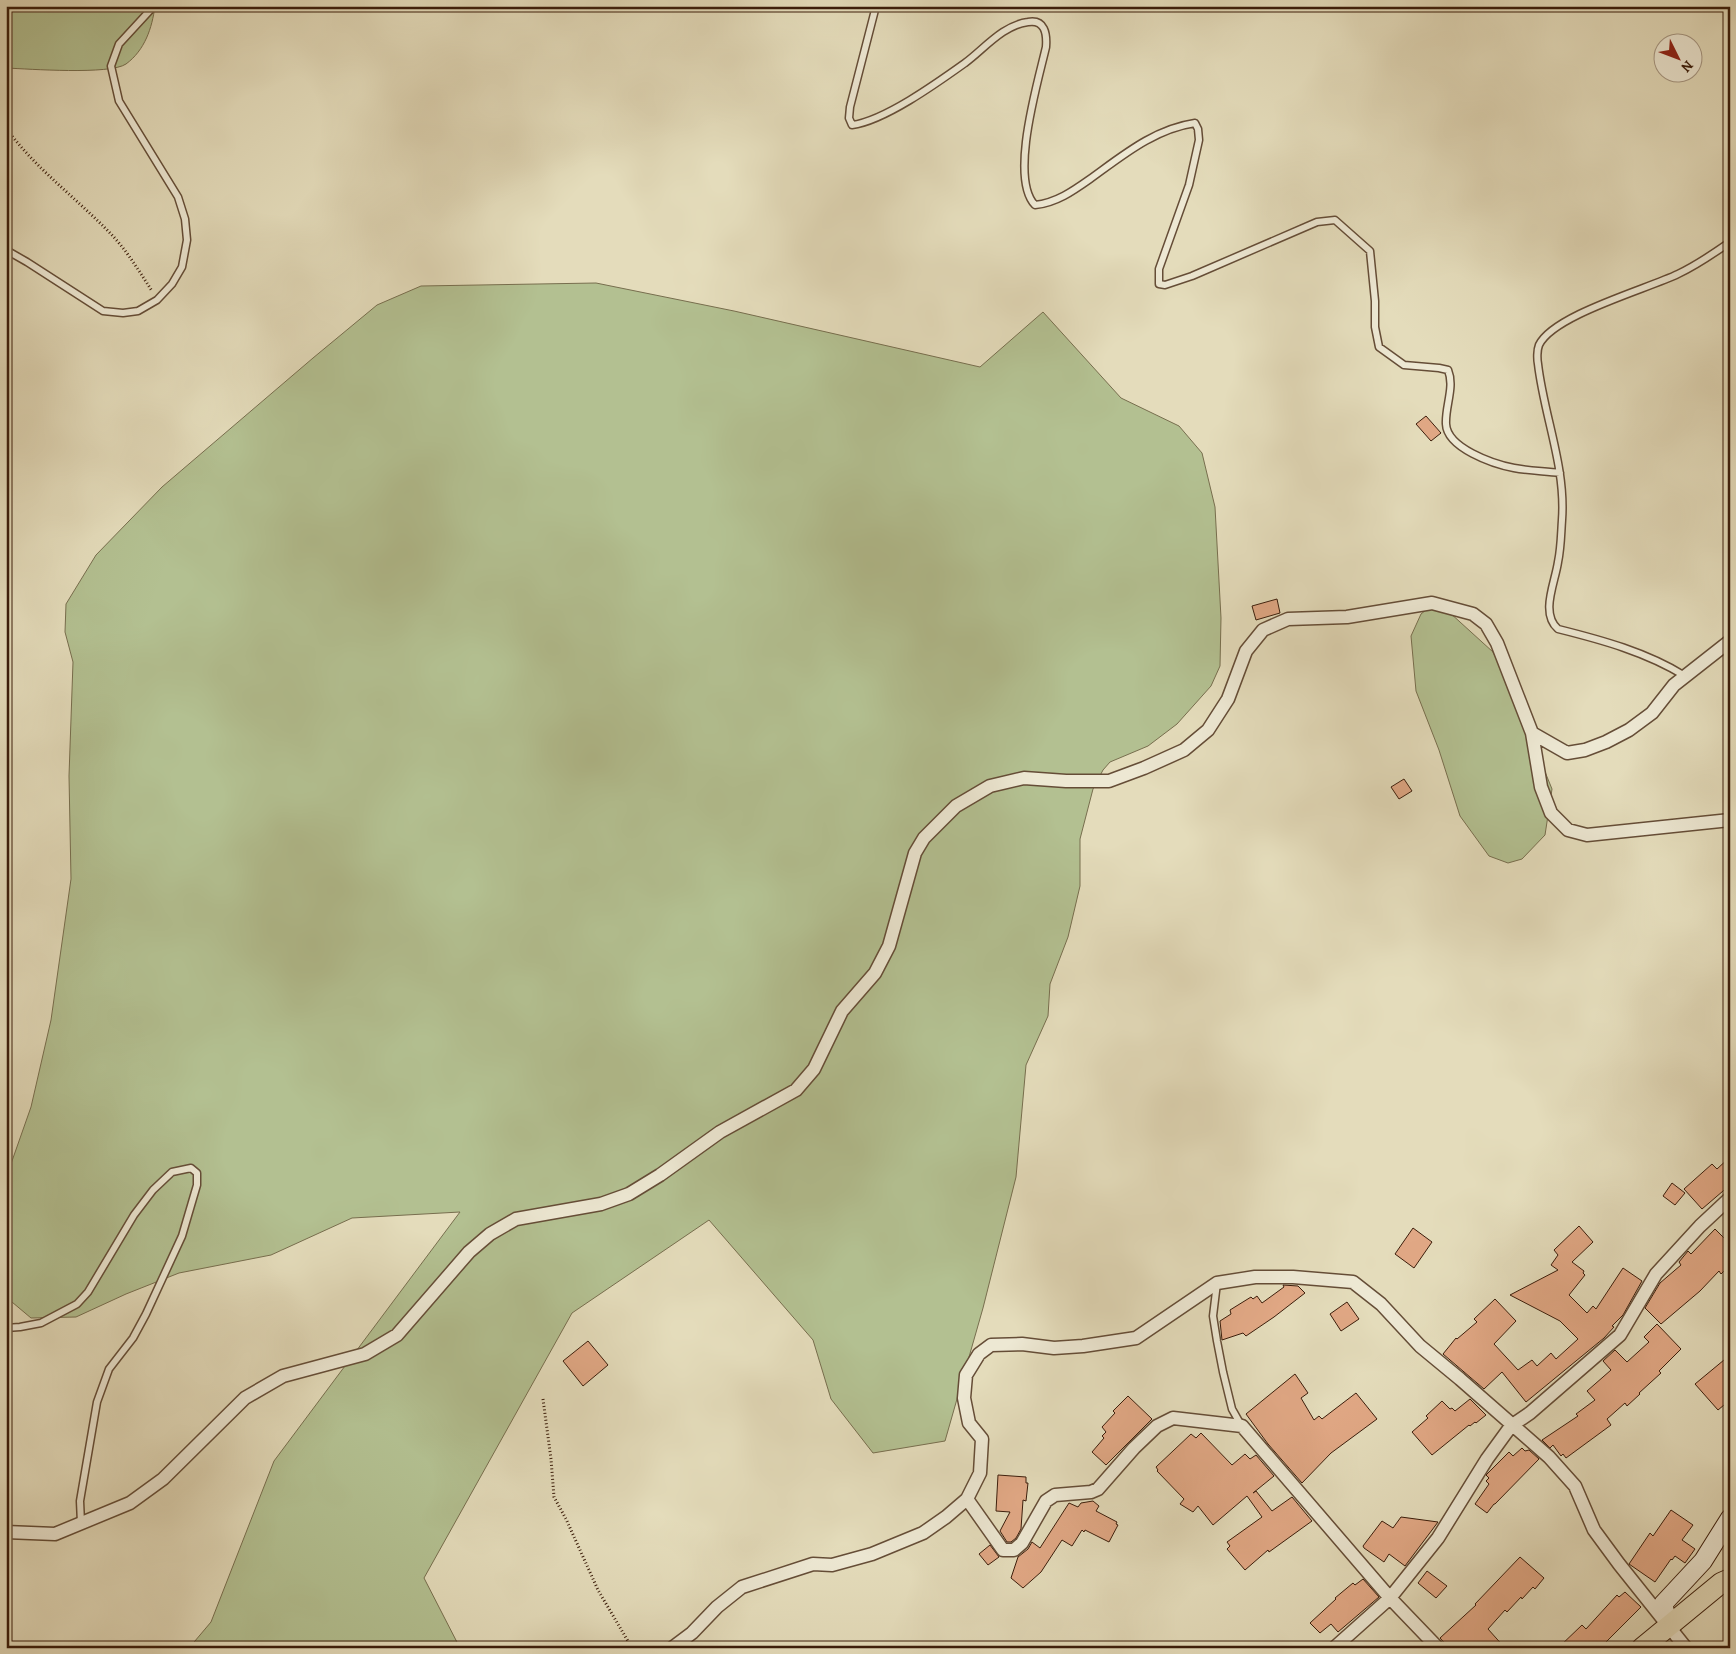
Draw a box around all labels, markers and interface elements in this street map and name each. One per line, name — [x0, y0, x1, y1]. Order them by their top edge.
north arrow — [1654, 32, 1704, 82]
text: N — [1677, 56, 1698, 77]

